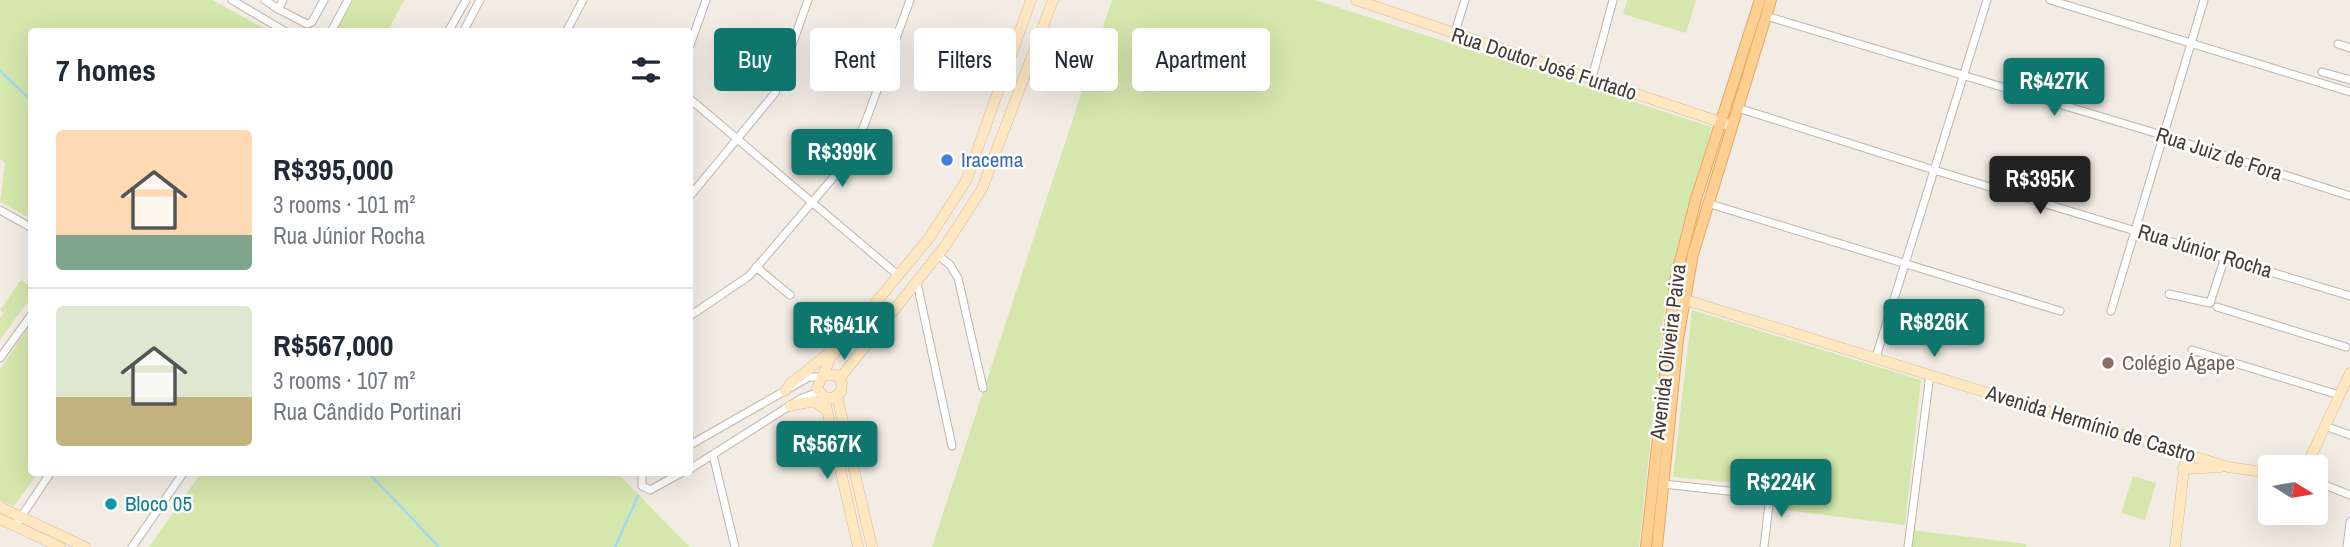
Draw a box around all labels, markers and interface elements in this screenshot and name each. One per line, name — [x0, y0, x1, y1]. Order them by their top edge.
street label: Rua Doutor José Furtado — [1448, 20, 1641, 107]
chip: Buy — [714, 28, 796, 91]
chip: Rent — [810, 28, 900, 91]
chip: Filters — [914, 28, 1016, 91]
chip: New — [1030, 28, 1118, 91]
chip: Apartment — [1132, 28, 1270, 91]
text: 7 homes — [56, 50, 156, 90]
icon: filters — [627, 51, 665, 89]
pin: R$427K — [1997, 58, 2111, 118]
text: R$427K — [2019, 65, 2089, 96]
street label: Rua Juiz de Fora — [2152, 119, 2286, 188]
pin: R$399K — [785, 130, 899, 189]
text: R$399K — [807, 136, 877, 167]
place label: Iracema — [961, 145, 1024, 174]
text: R$395,000 — [273, 149, 393, 189]
marker: Iracema — [939, 152, 955, 168]
pin: R$395K — [1983, 156, 2097, 216]
icon: home — [112, 158, 196, 242]
text: R$395K — [2005, 163, 2075, 194]
text: 3 rooms · 101 m² — [273, 189, 416, 220]
street label: Rua Júnior Rocha — [2135, 216, 2276, 285]
text: Rua Júnior Rocha — [273, 220, 425, 251]
street label: Avenida Oliveira Paiva — [1642, 262, 1693, 442]
pin: R$826K — [1877, 300, 1991, 359]
pin: R$641K — [787, 302, 901, 362]
text: R$826K — [1899, 306, 1969, 337]
text: R$641K — [809, 309, 879, 340]
text: R$567,000 — [273, 325, 393, 365]
icon: home — [112, 334, 196, 418]
place label: Colégio Ágape — [2122, 348, 2235, 377]
marker: Colégio Ágape — [2100, 355, 2116, 371]
text: 3 rooms · 107 m² — [273, 365, 416, 396]
street label: Avenida Hermínio de Castro — [1982, 378, 2200, 469]
text: Rua Cândido Portinari — [273, 396, 462, 427]
pin: R$567K — [770, 421, 884, 481]
text: R$567K — [792, 428, 862, 459]
north arrow — [2258, 455, 2328, 525]
map controls — [2258, 455, 2328, 525]
pin: R$224K — [1724, 460, 1838, 519]
text: R$224K — [1746, 466, 1816, 497]
place label: Bloco 05 — [125, 489, 192, 518]
marker: Bloco 05 — [103, 496, 119, 512]

